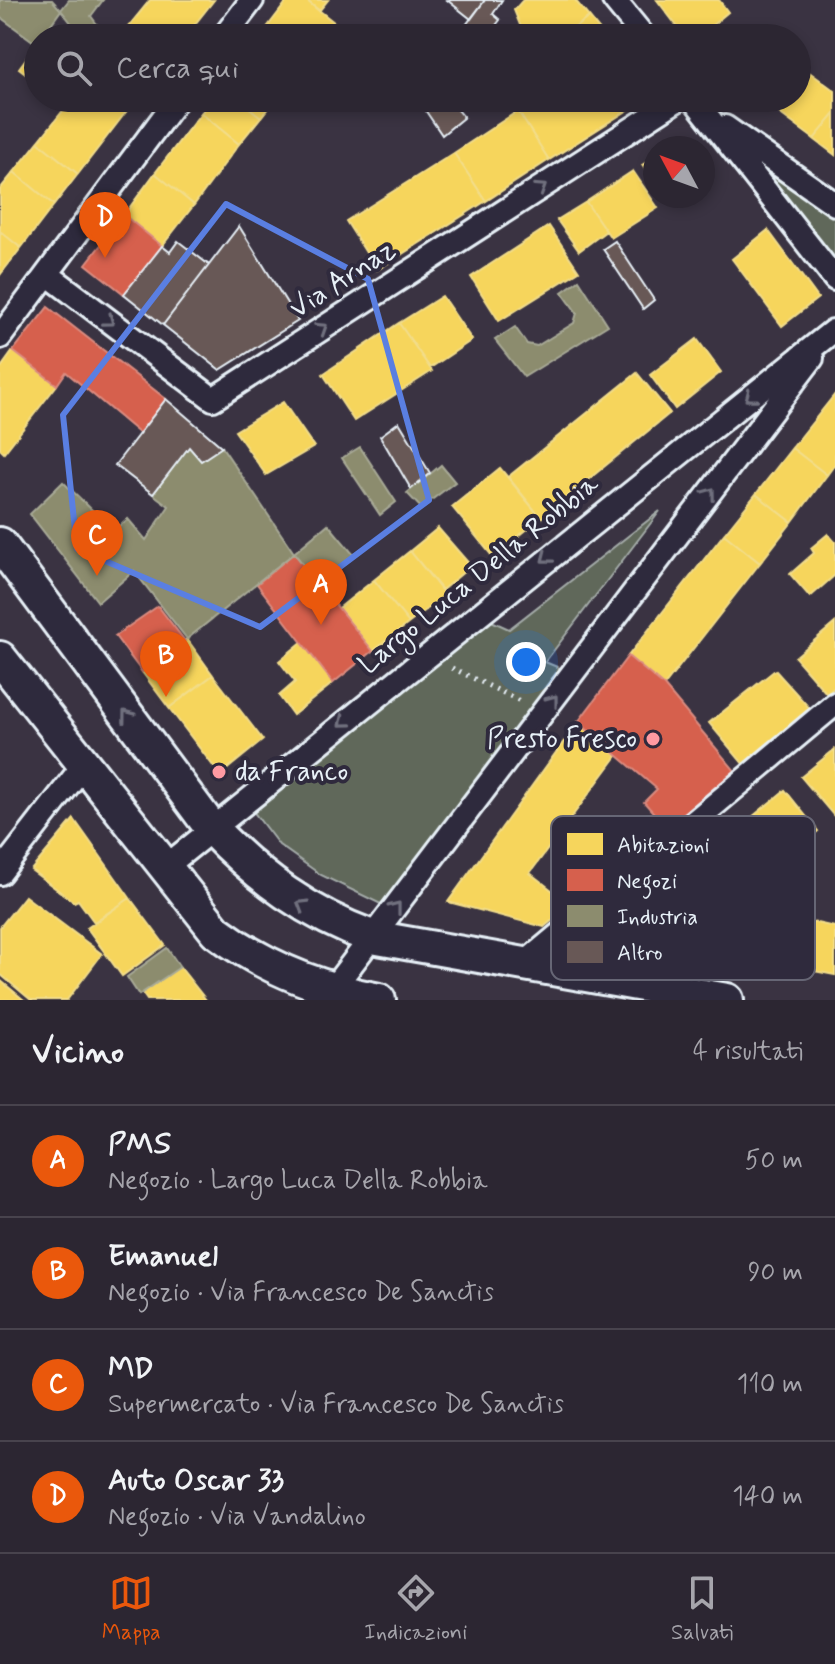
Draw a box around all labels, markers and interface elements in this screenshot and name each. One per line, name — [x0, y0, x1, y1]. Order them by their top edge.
search box — [24, 24, 811, 112]
icon: search — [52, 46, 96, 90]
text: Cerca qui — [116, 49, 239, 88]
north arrow — [643, 136, 715, 208]
one-way arrow — [532, 182, 547, 197]
pin: D — [79, 192, 131, 258]
street label: Via Arnaz — [283, 232, 403, 328]
one-way arrow — [100, 311, 115, 325]
one-way arrow — [314, 323, 328, 338]
one-way arrow — [744, 387, 759, 401]
street label: Largo Luca Della Robbia — [351, 466, 608, 685]
one-way arrow — [701, 487, 715, 502]
pin: C — [71, 510, 123, 576]
one-way arrow — [540, 549, 555, 563]
pin: A — [295, 559, 347, 625]
pin: B — [140, 631, 192, 697]
your location — [506, 642, 546, 682]
one-way arrow — [544, 694, 558, 709]
one-way arrow — [122, 709, 137, 724]
one-way arrow — [339, 712, 353, 727]
place label: Presto Fresco — [487, 721, 637, 758]
marker: Presto Fresco — [644, 730, 662, 748]
place label: da Franco — [235, 754, 348, 791]
marker: da Franco — [210, 763, 228, 781]
legend — [551, 816, 815, 980]
text: Abitazioni — [617, 832, 710, 860]
text: Negozi — [617, 868, 677, 899]
one-way arrow — [296, 899, 311, 914]
one-way arrow — [386, 901, 400, 916]
text: Industria — [617, 904, 698, 932]
text: Altro — [617, 940, 663, 968]
text: Vicino — [32, 1030, 124, 1075]
text: 4 risultati — [693, 1035, 803, 1069]
text: PMS — [108, 1125, 171, 1164]
text: A — [49, 1144, 67, 1178]
text: 50 m — [745, 1144, 803, 1178]
text: Negozio · Largo Luca Della Robbia — [108, 1164, 488, 1198]
text: Emanuel — [108, 1237, 218, 1276]
text: B — [50, 1256, 66, 1290]
text: 90 m — [748, 1256, 803, 1290]
text: Negozio · Via Francesco De Sanctis — [108, 1276, 494, 1310]
text: MD — [108, 1349, 154, 1388]
text: C — [49, 1368, 67, 1402]
text: 110 m — [737, 1368, 803, 1402]
text: Supermercato · Via Francesco De Sanctis — [108, 1388, 564, 1422]
text: Auto Oscar 33 — [108, 1461, 284, 1500]
text: D — [49, 1480, 67, 1514]
text: 140 m — [732, 1480, 803, 1514]
text: Negozio · Via Vandalino — [108, 1500, 366, 1534]
tab: Mappa — [102, 1571, 161, 1647]
tab: Indicazioni — [364, 1571, 467, 1647]
tab: Salvati — [671, 1571, 733, 1647]

